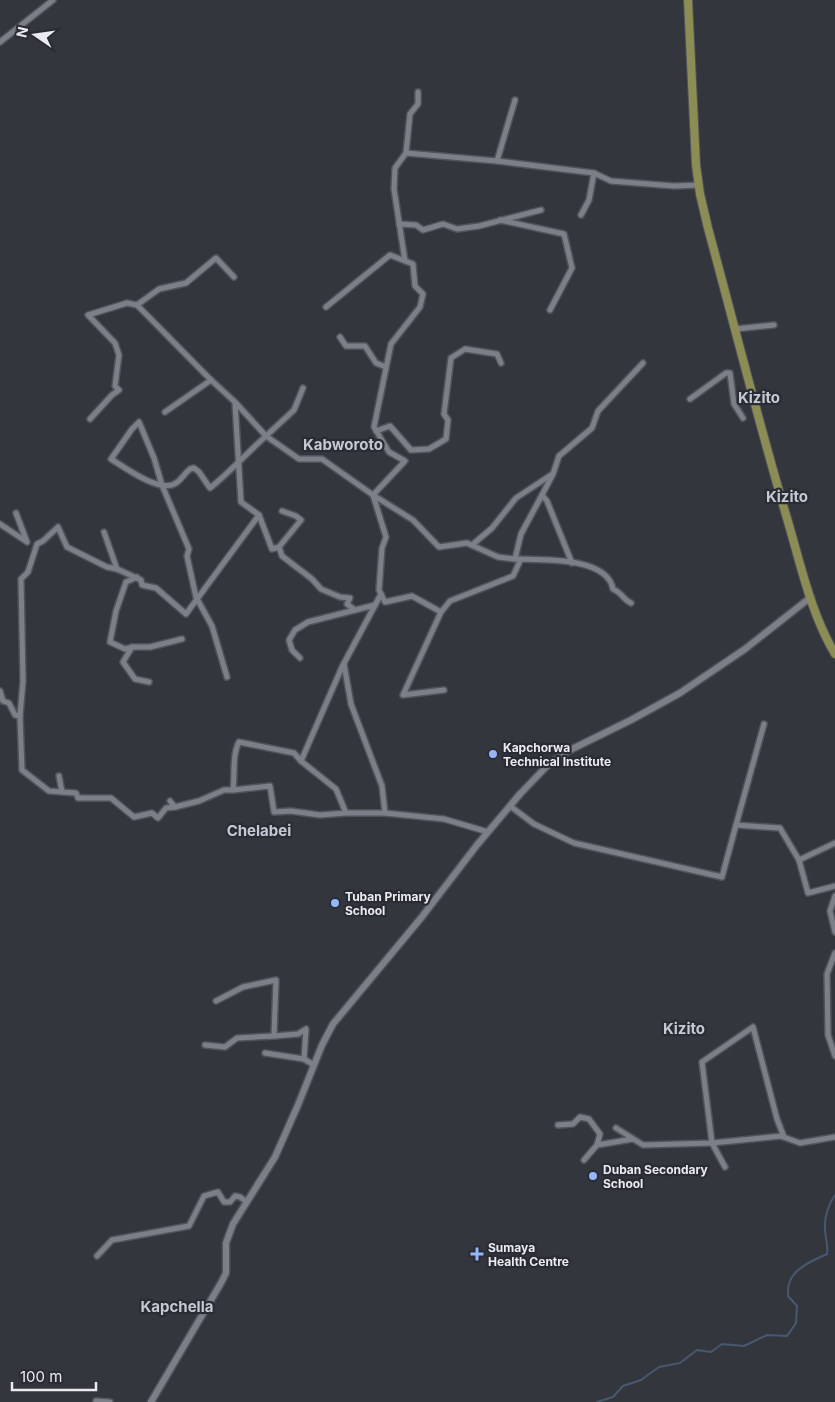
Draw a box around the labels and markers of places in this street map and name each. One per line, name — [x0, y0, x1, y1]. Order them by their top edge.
place label: Kapchorwa Technical Institute — [503, 740, 611, 769]
marker: Kapchorwa Technical Institute — [487, 748, 499, 760]
place label: Tuban Primary School — [345, 889, 432, 918]
marker: Tuban Primary School — [329, 897, 341, 909]
place label: Duban Secondary School — [603, 1162, 709, 1191]
marker: Duban Secondary School — [587, 1170, 599, 1182]
place label: Sumaya Health Centre — [488, 1240, 569, 1269]
marker: Sumaya Health Centre — [470, 1247, 484, 1261]

